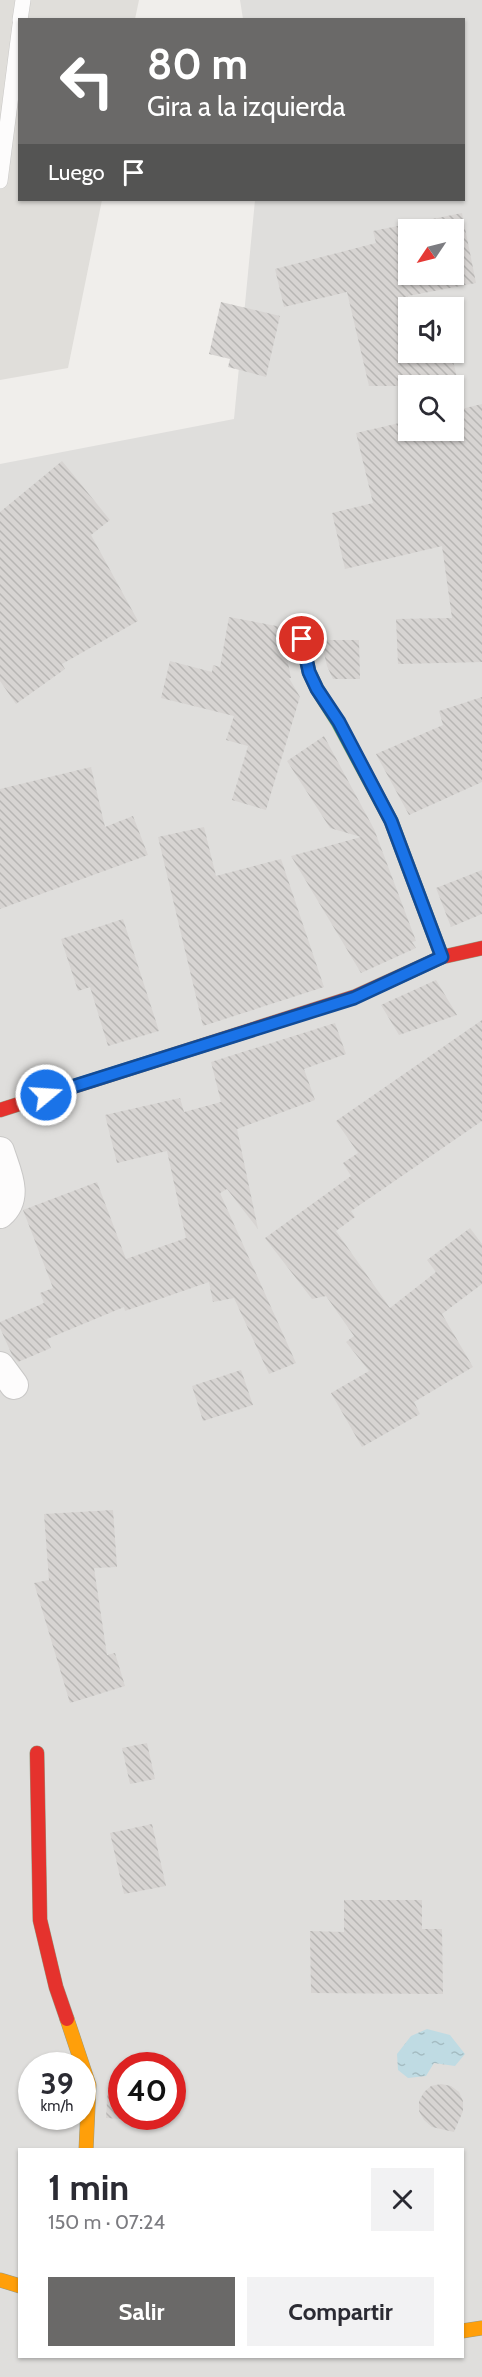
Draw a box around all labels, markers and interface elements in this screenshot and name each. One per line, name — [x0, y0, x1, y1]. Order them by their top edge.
text: 80 m — [147, 38, 248, 90]
icon: left — [48, 42, 126, 120]
text: Gira a la izquierda — [147, 90, 346, 123]
icon: arrive — [117, 156, 150, 189]
text: Luego — [48, 159, 105, 186]
north arrow — [398, 219, 464, 285]
map controls — [398, 219, 464, 441]
button: sound — [398, 297, 464, 363]
button: search — [398, 375, 464, 441]
pin — [276, 613, 327, 664]
icon: arrive — [285, 622, 318, 655]
position arrow — [14, 1063, 78, 1127]
speed limit sign: 40 — [108, 2052, 186, 2130]
text: 39 — [40, 2065, 74, 2102]
text: km/h — [41, 2097, 73, 2115]
text: 1 min — [48, 2165, 129, 2209]
button: close — [371, 2168, 434, 2231]
text: 150 m · 07:24 — [48, 2210, 165, 2234]
button: Salir — [48, 2277, 235, 2346]
button: Compartir — [247, 2277, 434, 2346]

